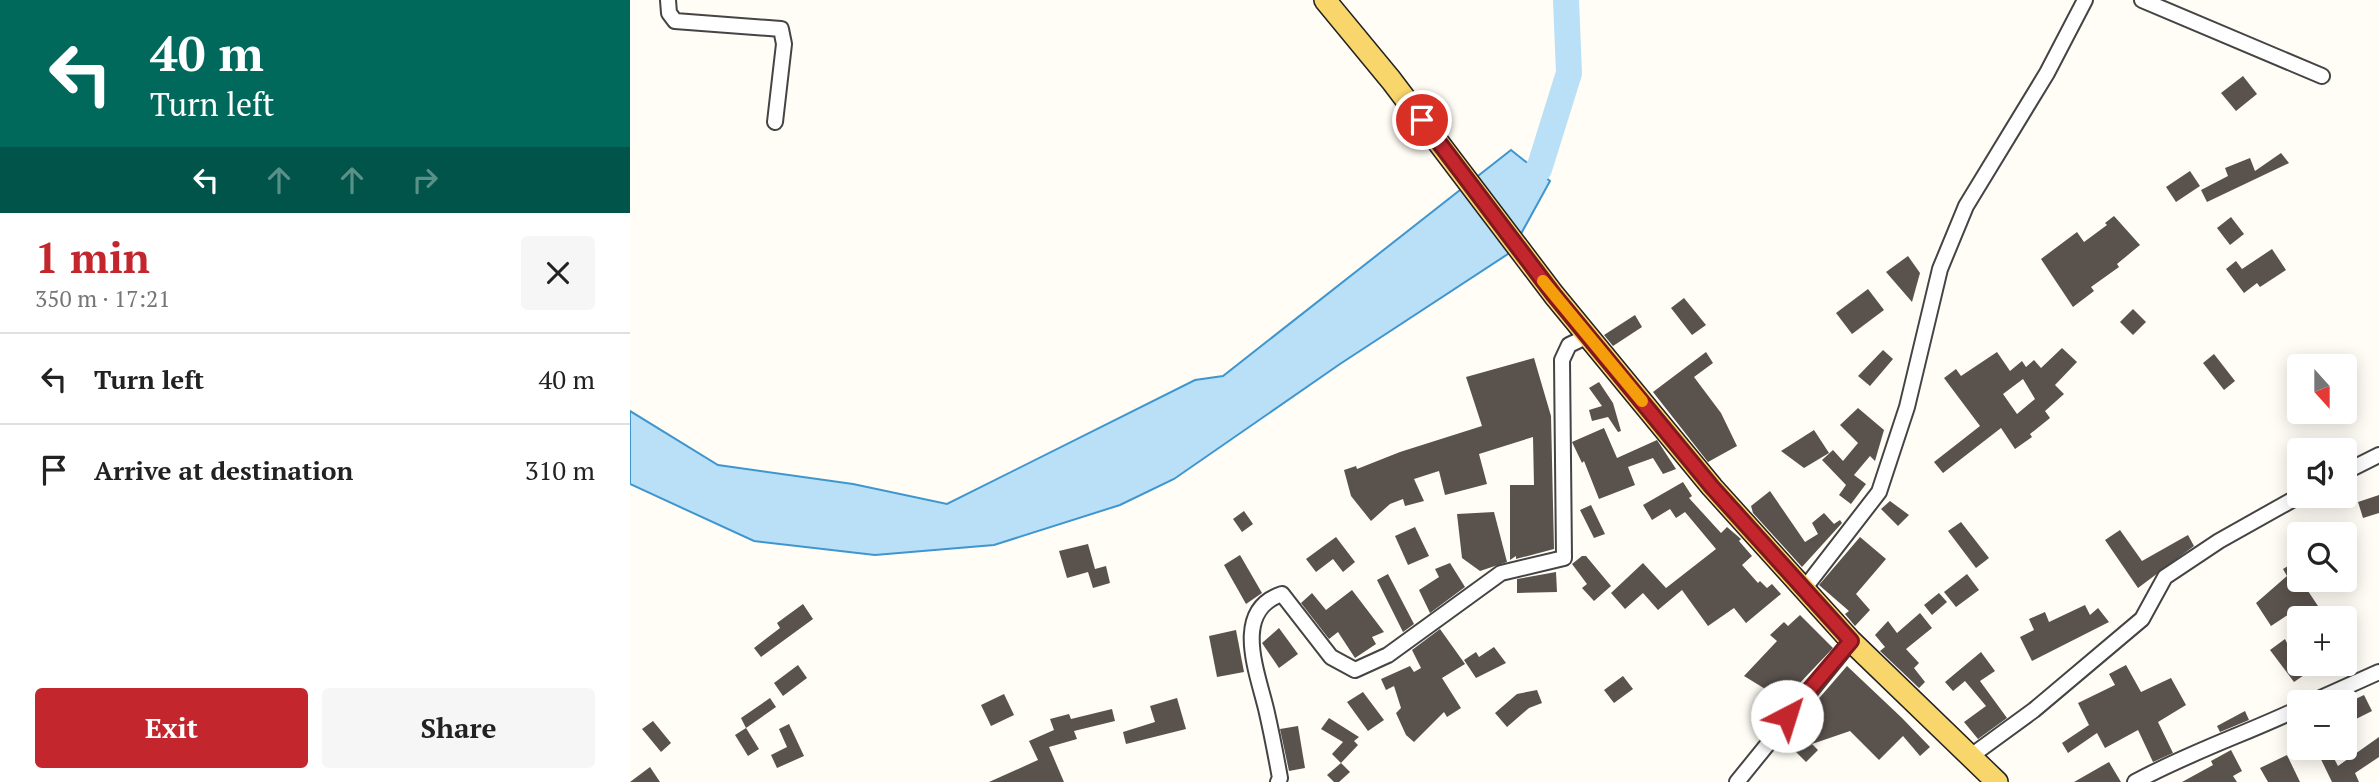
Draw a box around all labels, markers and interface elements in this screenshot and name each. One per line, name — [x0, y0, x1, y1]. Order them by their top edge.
text: 40 m — [150, 20, 264, 85]
icon: left — [35, 28, 126, 119]
text: Turn left — [150, 83, 274, 125]
pin — [1392, 90, 1452, 150]
icon: arrive — [1403, 101, 1441, 139]
icon: left — [187, 161, 225, 199]
icon: ahead — [260, 161, 298, 199]
icon: ahead — [333, 161, 371, 199]
icon: right — [406, 161, 444, 199]
text: 1 min — [35, 229, 150, 285]
button: close — [521, 236, 595, 310]
text: 350 m · 17:21 — [35, 283, 170, 314]
north arrow — [2287, 354, 2357, 424]
map controls — [2287, 354, 2357, 760]
icon: left — [35, 360, 73, 398]
text: Turn left — [94, 362, 204, 396]
text: 40 m — [539, 362, 595, 396]
button: sound — [2287, 438, 2357, 508]
icon: arrive — [35, 451, 73, 489]
text: Arrive at destination — [94, 453, 353, 487]
text: 310 m — [525, 453, 595, 487]
button: search — [2287, 522, 2357, 592]
button: + — [2287, 606, 2357, 676]
position arrow — [1750, 679, 1824, 753]
button: Exit — [35, 688, 308, 768]
button: Share — [322, 688, 595, 768]
button: − — [2287, 690, 2357, 760]

